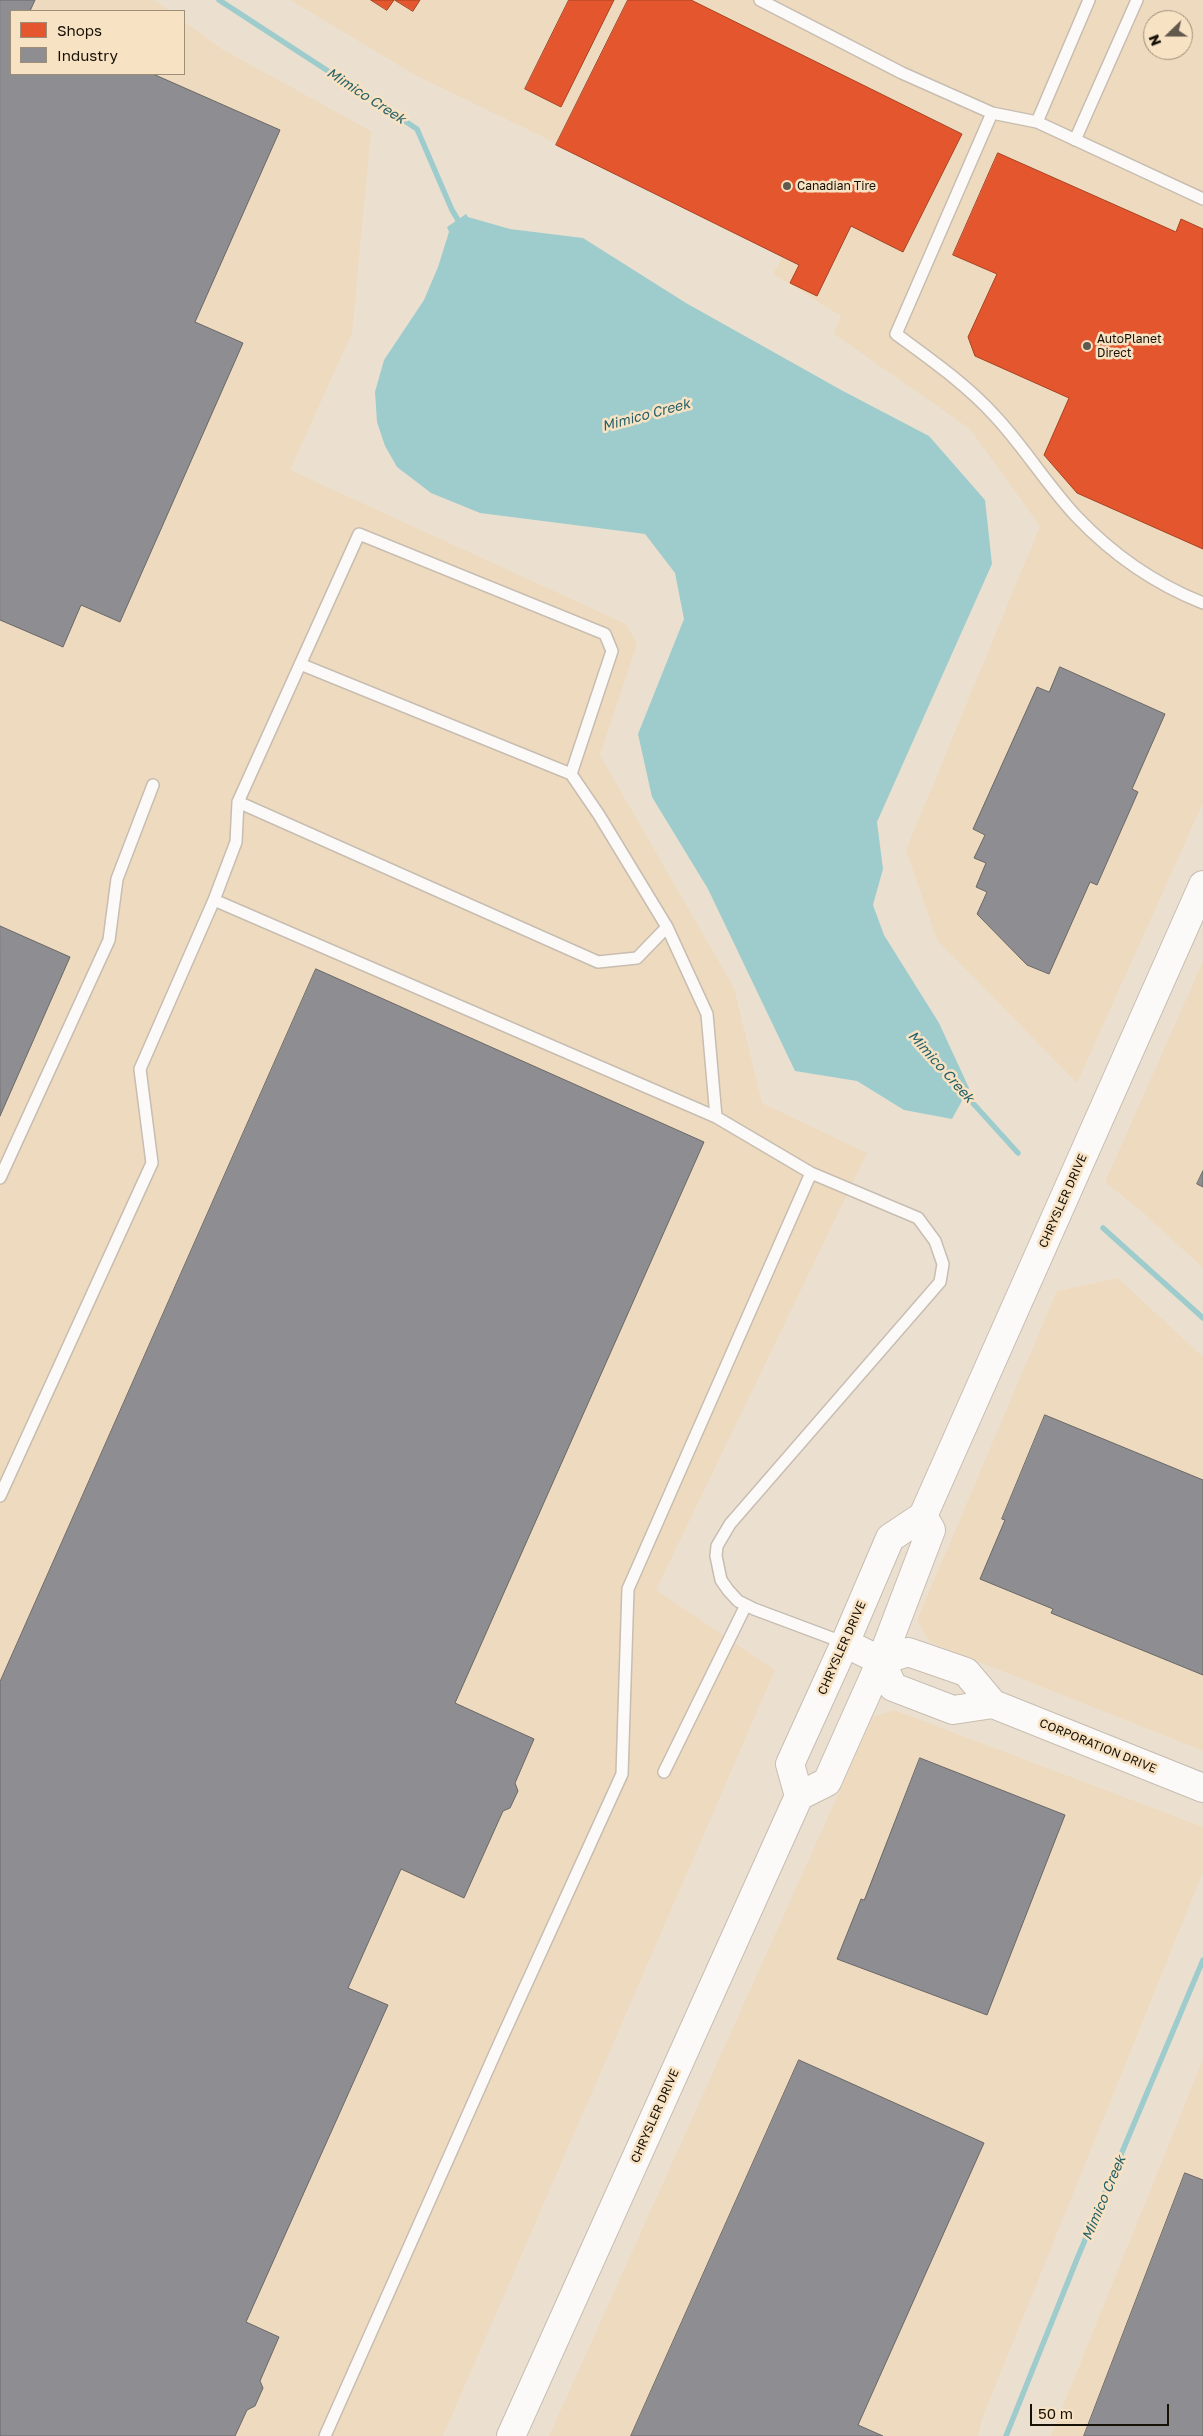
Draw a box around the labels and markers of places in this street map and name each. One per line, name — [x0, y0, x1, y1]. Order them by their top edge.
place label: Canadian Tire — [797, 179, 876, 193]
marker: Canadian Tire — [781, 180, 793, 192]
place label: AutoPlanet Direct — [1097, 332, 1162, 360]
marker: AutoPlanet Direct — [1081, 340, 1093, 352]

